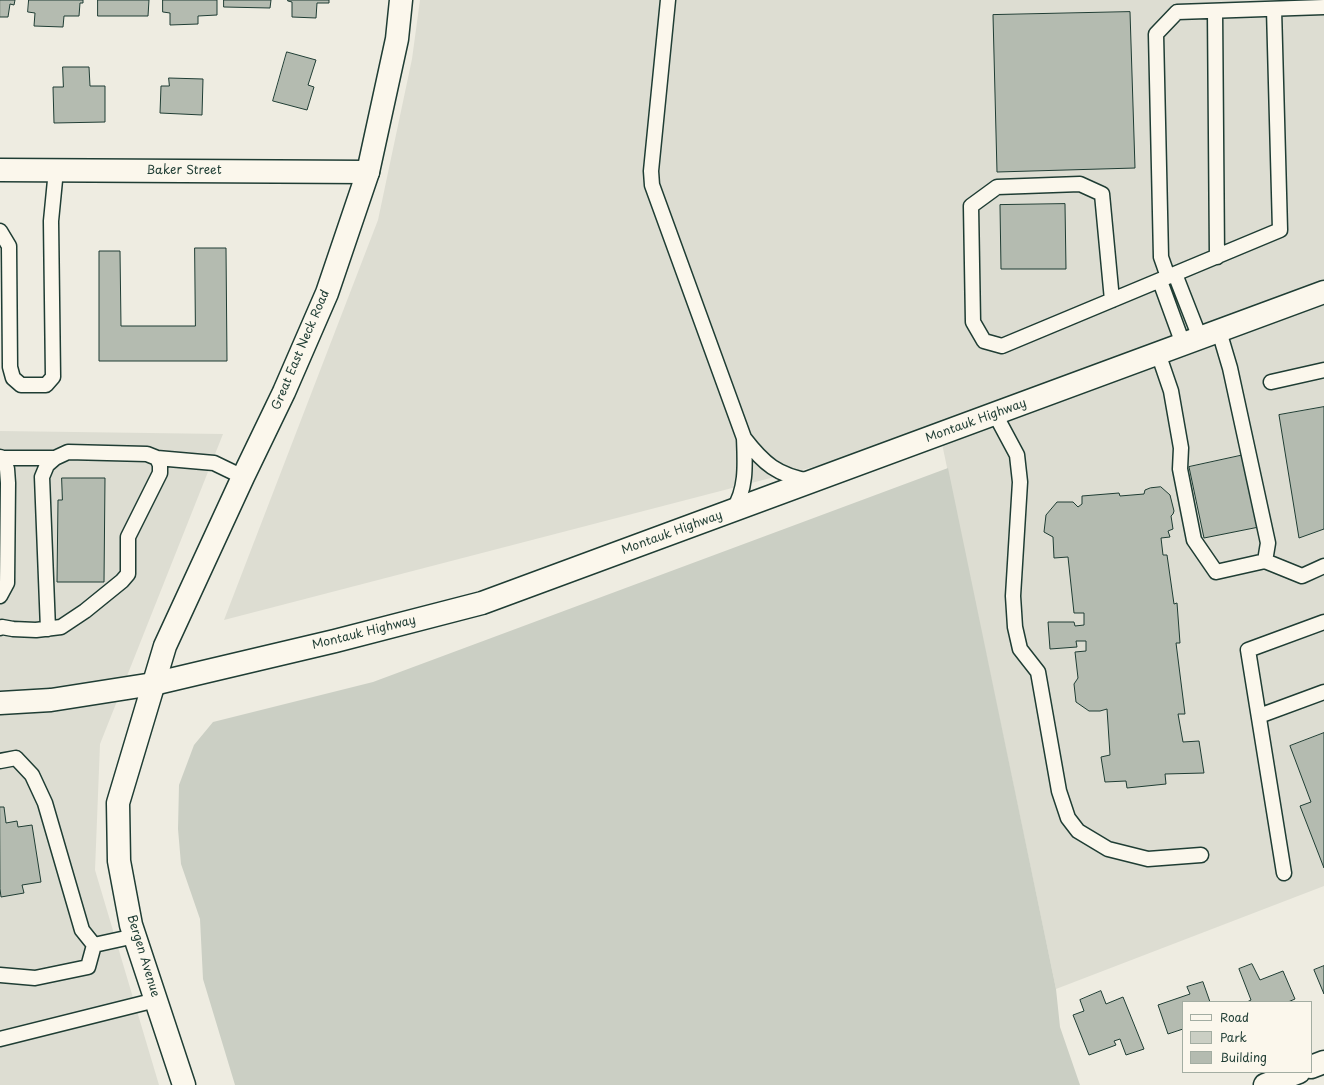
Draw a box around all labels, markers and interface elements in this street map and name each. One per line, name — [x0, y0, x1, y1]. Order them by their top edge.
street label: Baker Street — [146, 164, 222, 178]
street label: Great East Neck Road — [269, 288, 333, 412]
street label: Montauk Highway — [924, 396, 1028, 446]
street label: Montauk Highway — [620, 508, 724, 558]
street label: Montauk Highway — [311, 613, 417, 653]
street label: Bergen Avenue — [124, 913, 162, 999]
legend — [1182, 1001, 1312, 1073]
text: Road — [1220, 1008, 1249, 1026]
text: Park — [1220, 1028, 1247, 1046]
text: Building — [1220, 1048, 1267, 1066]

